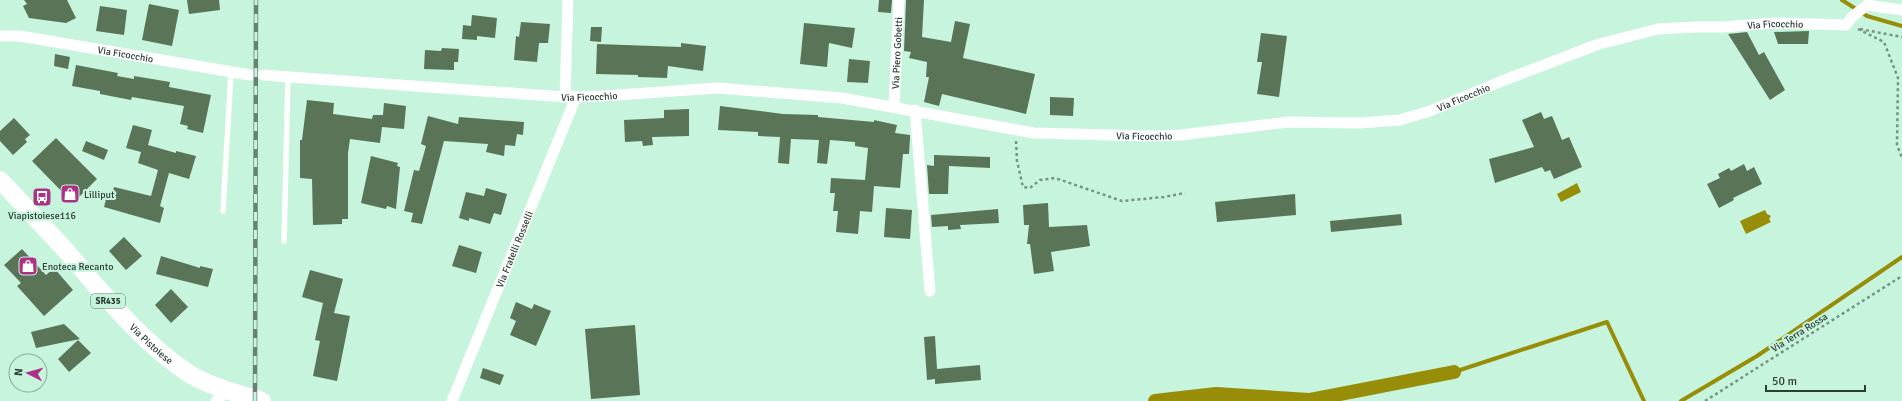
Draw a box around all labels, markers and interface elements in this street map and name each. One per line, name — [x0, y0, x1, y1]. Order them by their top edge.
street label: Via Piero Gobetti — [890, 17, 905, 89]
street label: Via Ficocchio — [1747, 18, 1803, 32]
street label: Via Ficocchio — [97, 44, 154, 65]
street label: Via Ficocchio — [1435, 82, 1492, 114]
street label: Via Ficocchio — [561, 90, 618, 104]
street label: Via Ficocchio — [1116, 130, 1173, 143]
shop icon: Lilliput — [59, 183, 81, 205]
bus stop icon: Viapistoiese116 — [31, 186, 53, 208]
place label: Lilliput — [84, 189, 115, 201]
street label: Via Fratelli Rosselli — [494, 209, 536, 290]
place label: Viapistoiese116 — [8, 210, 76, 222]
shop icon: Enoteca Recanto — [17, 255, 39, 277]
place label: Enoteca Recanto — [42, 261, 113, 273]
road number: SR435 — [91, 294, 125, 308]
street label: Via Terra Rossa — [1769, 311, 1830, 355]
street label: Via Pistoiese — [127, 322, 175, 367]
north arrow — [8, 353, 48, 393]
scale bar — [1766, 367, 1865, 393]
text: N — [12, 368, 25, 376]
text: 50 m — [1772, 374, 1797, 389]

